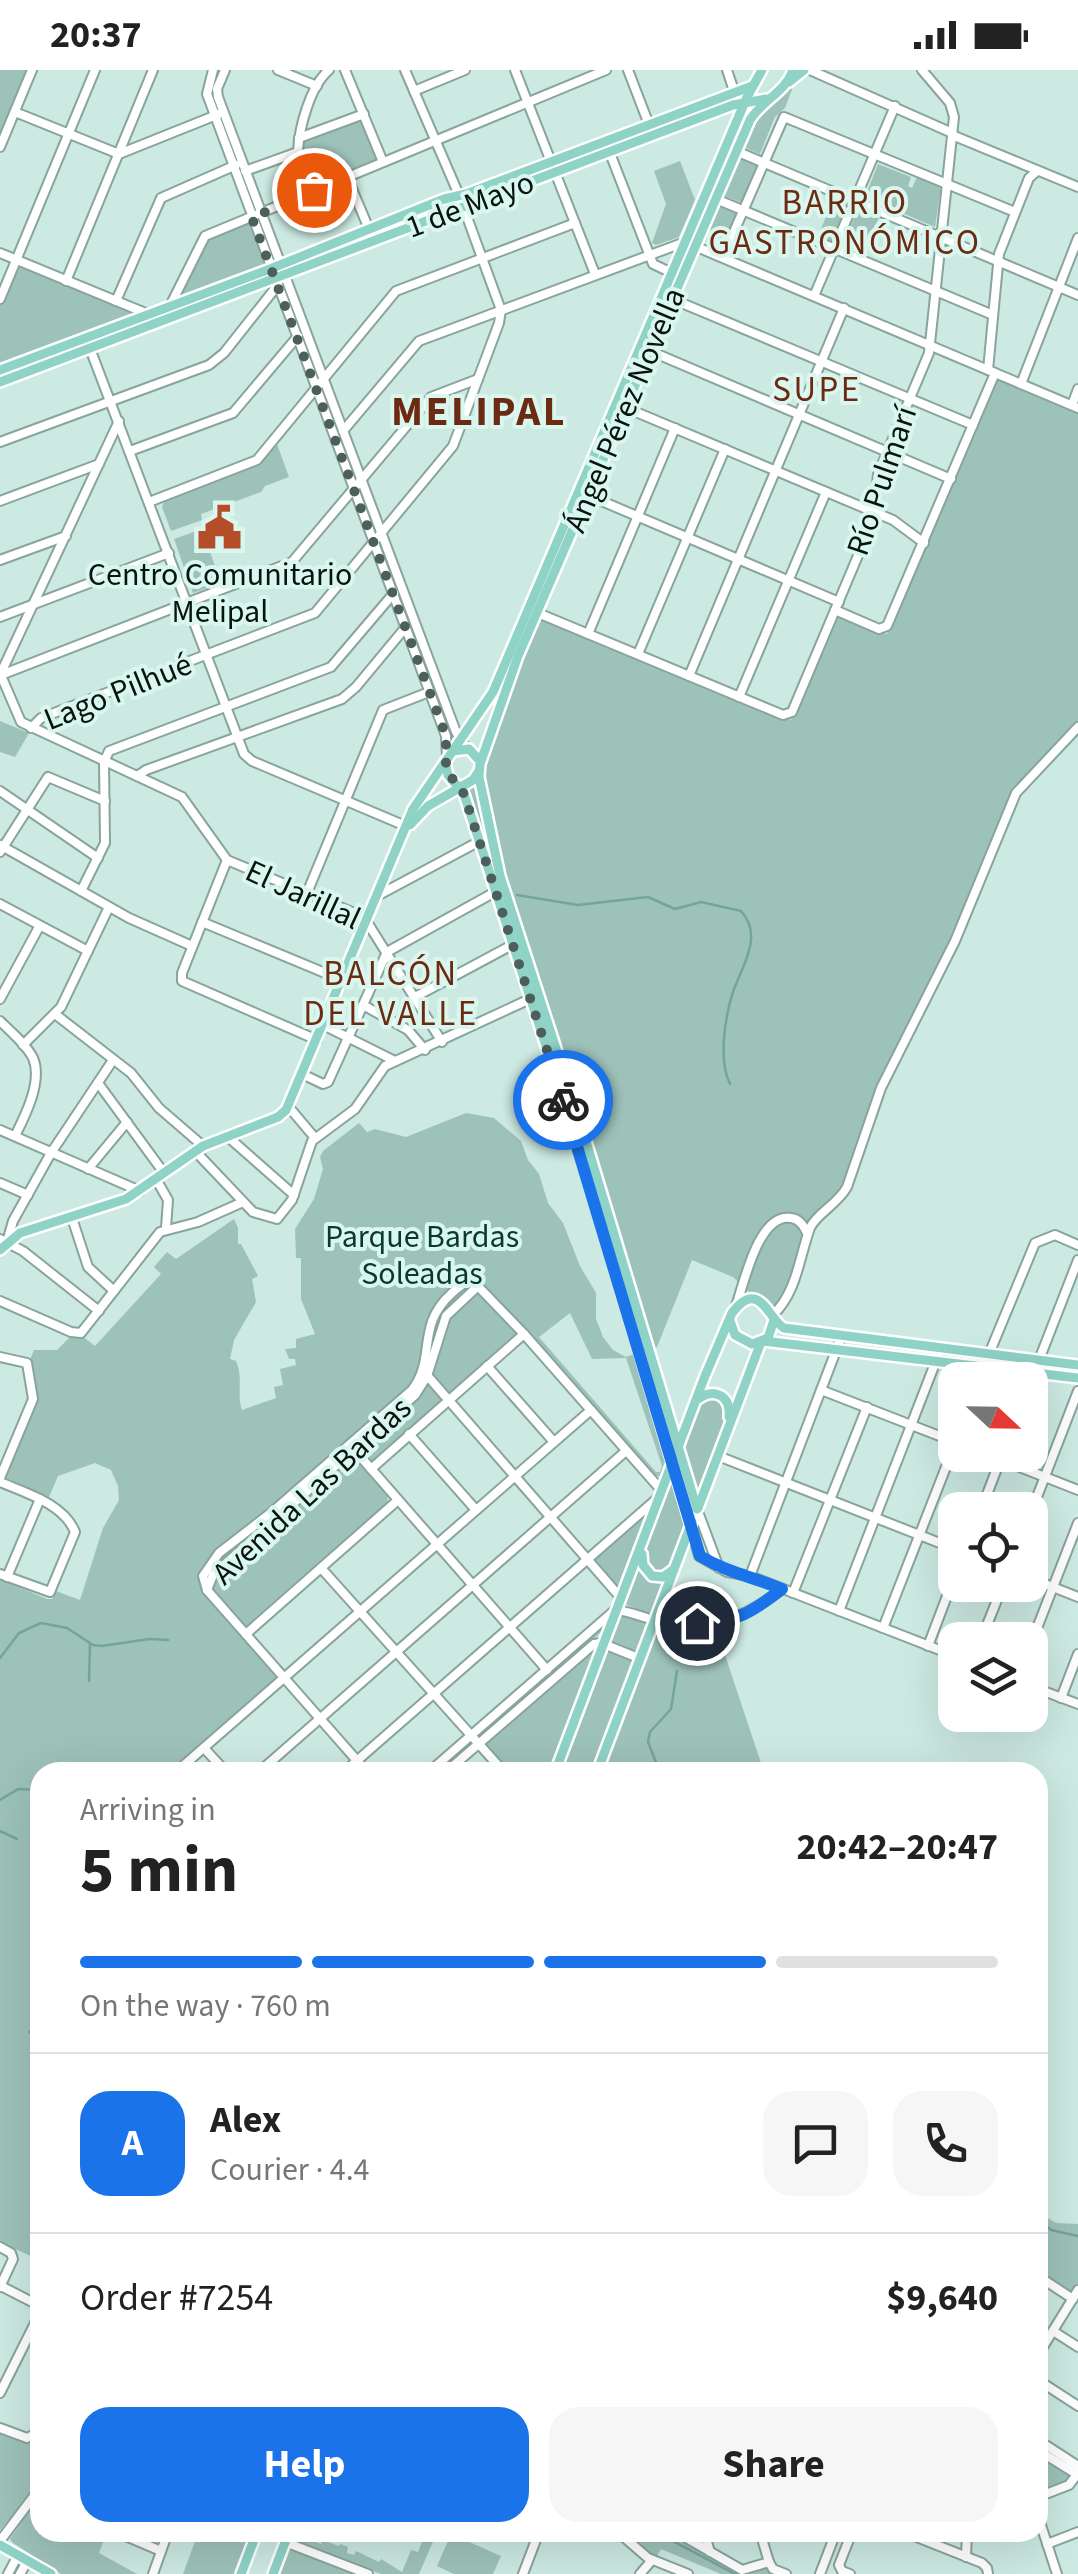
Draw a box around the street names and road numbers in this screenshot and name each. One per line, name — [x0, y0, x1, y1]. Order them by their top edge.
street label: 1 de Mayo — [399, 160, 541, 250]
street label: Ángel Pérez Novella — [553, 280, 697, 540]
street label: Río Pulmarí — [835, 399, 929, 562]
street label: Lago Pilhué — [37, 641, 199, 743]
street label: El Jarillal — [238, 848, 368, 942]
street label: Avenida Las Bardas — [202, 1386, 422, 1596]

